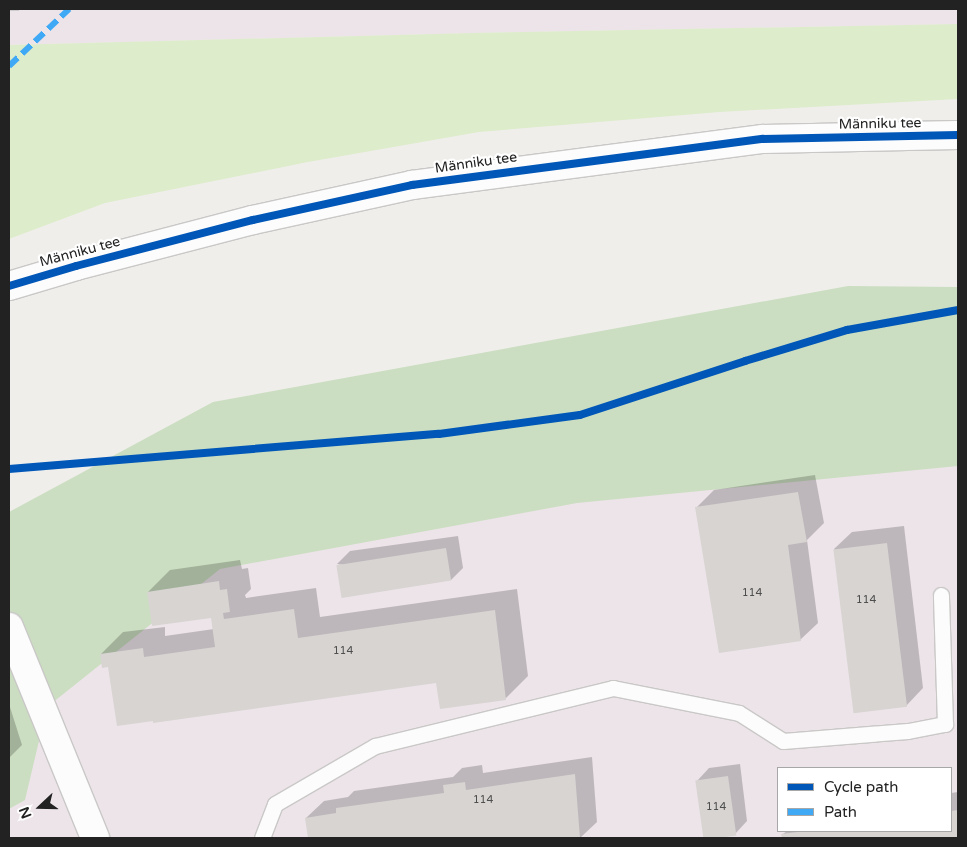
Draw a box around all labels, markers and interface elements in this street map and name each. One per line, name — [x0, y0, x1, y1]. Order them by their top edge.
street label: Männiku tee — [838, 115, 922, 133]
street label: Männiku tee — [434, 149, 518, 177]
street label: Männiku tee — [38, 233, 122, 271]
house number: 114 — [742, 586, 762, 600]
house number: 114 — [856, 593, 876, 607]
house number: 114 — [333, 644, 353, 658]
legend — [777, 767, 952, 832]
text: Cycle path — [824, 778, 898, 796]
north arrow — [15, 782, 65, 832]
house number: 114 — [473, 793, 493, 807]
house number: 114 — [706, 800, 726, 814]
text: Path — [824, 803, 857, 821]
text: N — [16, 804, 35, 821]

